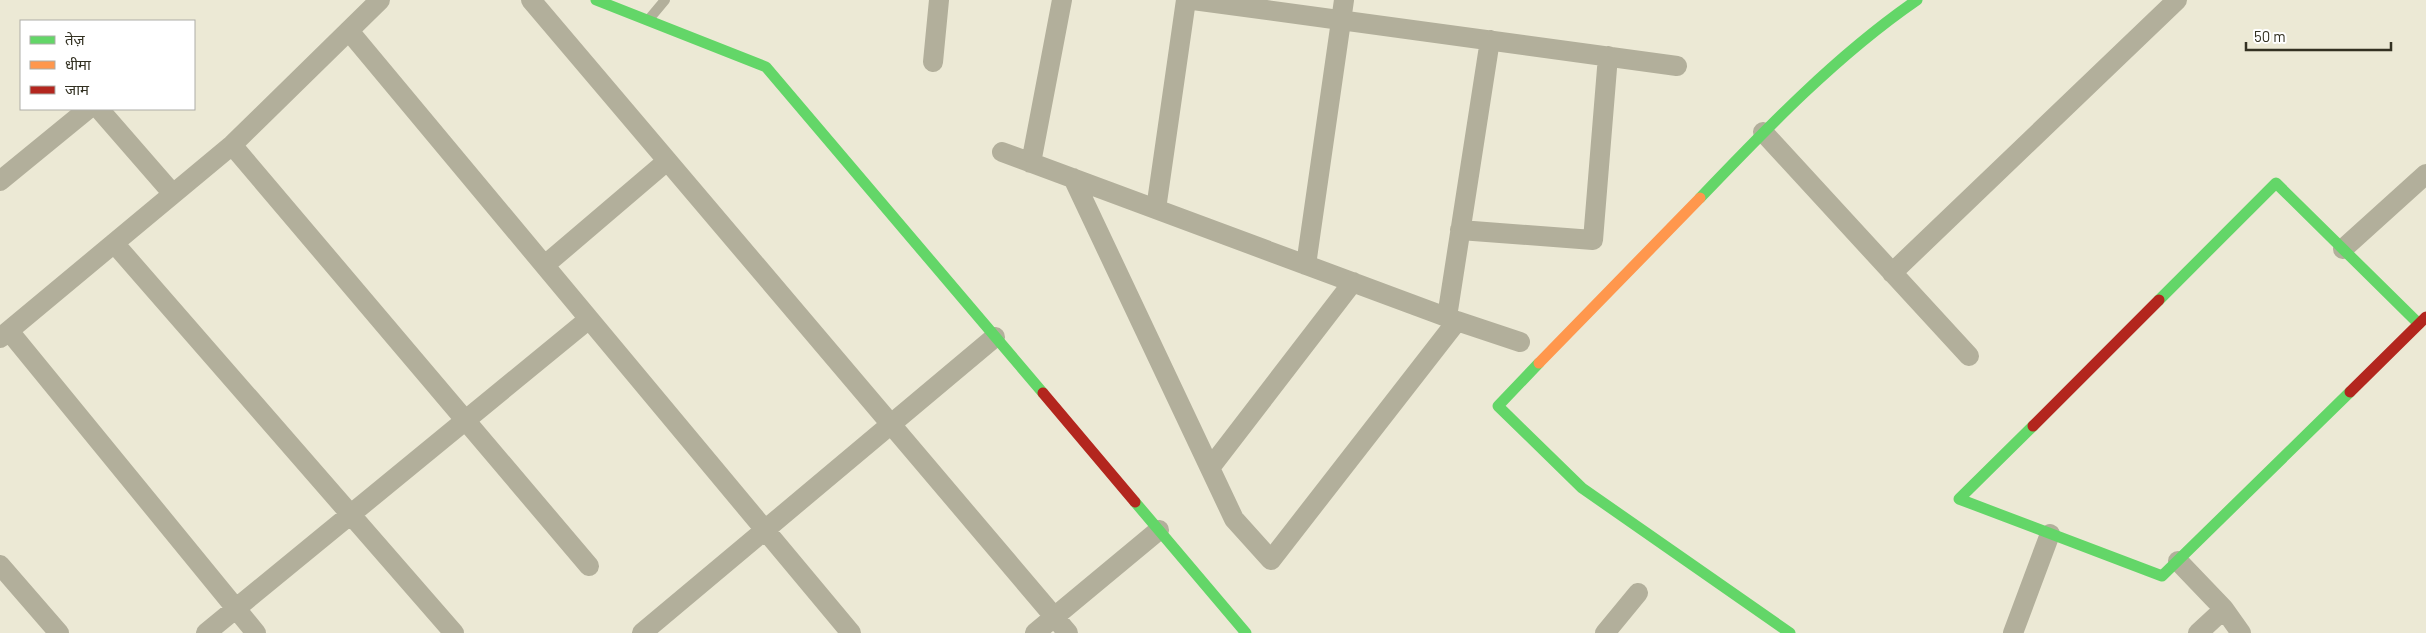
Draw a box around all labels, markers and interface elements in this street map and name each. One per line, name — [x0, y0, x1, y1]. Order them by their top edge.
legend — [20, 20, 195, 110]
scale bar — [2246, 20, 2391, 52]
text: 50 m — [2254, 27, 2286, 45]
text: तेज़ — [65, 30, 86, 48]
text: धीमा — [65, 55, 92, 73]
text: जाम — [65, 80, 90, 98]

